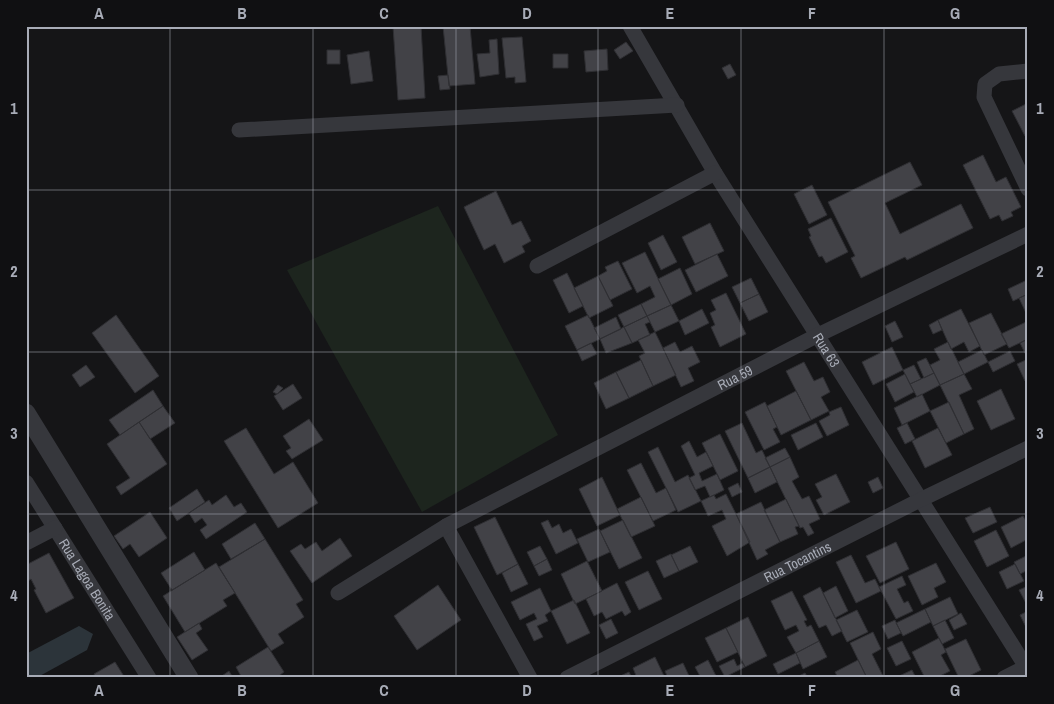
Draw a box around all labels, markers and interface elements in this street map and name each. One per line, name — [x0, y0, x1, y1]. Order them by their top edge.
text: A — [94, 2, 104, 24]
text: B — [237, 2, 247, 24]
text: C — [379, 2, 389, 24]
text: D — [522, 2, 532, 24]
text: E — [666, 2, 675, 24]
text: F — [808, 2, 816, 24]
text: G — [950, 2, 960, 24]
text: 1 — [10, 97, 18, 119]
text: 1 — [1036, 97, 1044, 119]
text: 2 — [10, 260, 18, 282]
text: 2 — [1036, 260, 1044, 282]
street label: Rua 63 — [809, 330, 844, 370]
street label: Rua 59 — [714, 361, 756, 394]
text: 3 — [10, 422, 18, 444]
text: 3 — [1036, 422, 1044, 444]
street label: Rua Lagoa Bonita — [55, 535, 120, 624]
street label: Rua Tocantins — [761, 537, 834, 586]
text: 4 — [10, 584, 18, 606]
text: 4 — [1036, 584, 1044, 606]
text: A — [94, 679, 104, 701]
text: B — [237, 679, 247, 701]
text: C — [379, 679, 389, 701]
text: D — [522, 679, 532, 701]
text: E — [666, 679, 675, 701]
text: F — [808, 679, 816, 701]
text: G — [950, 679, 960, 701]

